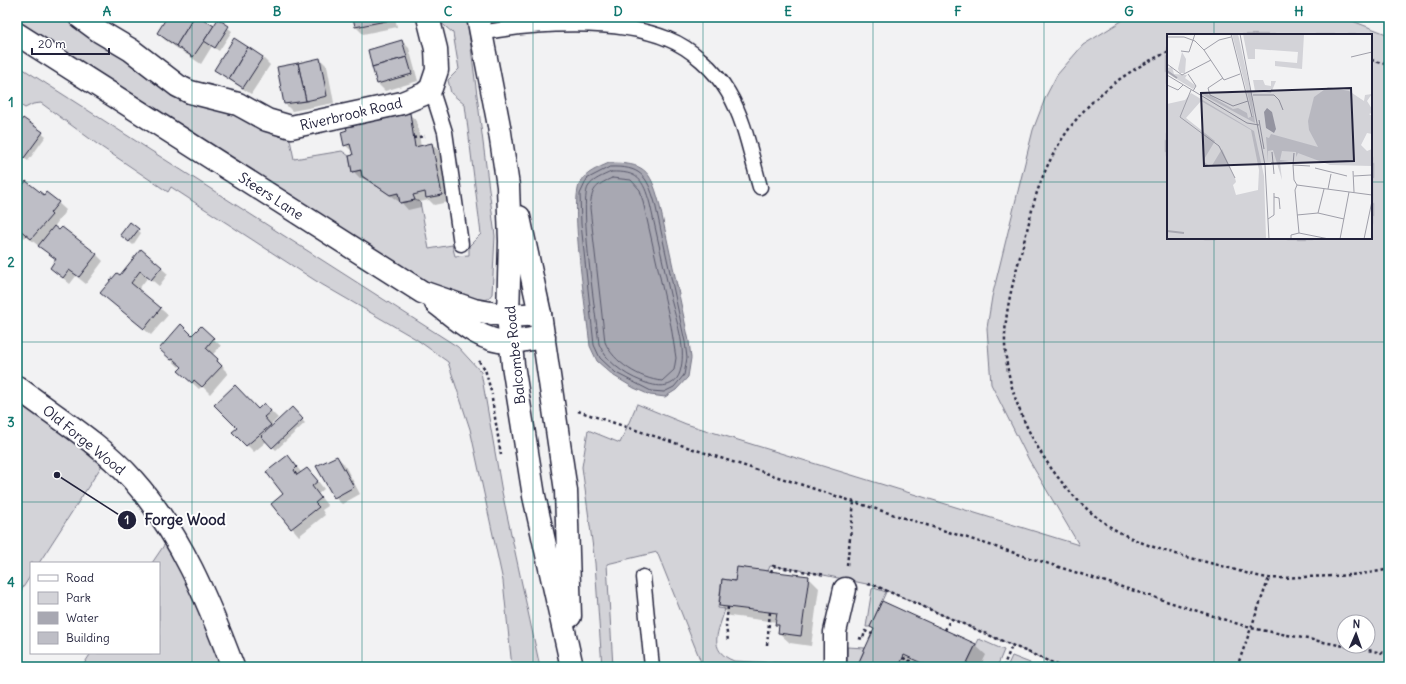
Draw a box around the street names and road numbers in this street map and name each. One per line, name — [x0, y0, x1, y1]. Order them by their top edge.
street label: Riverbrook Road — [298, 93, 404, 135]
street label: Steers Lane — [235, 168, 307, 224]
street label: Balcombe Road — [501, 305, 529, 405]
street label: Old Forge Wood — [39, 401, 129, 479]

